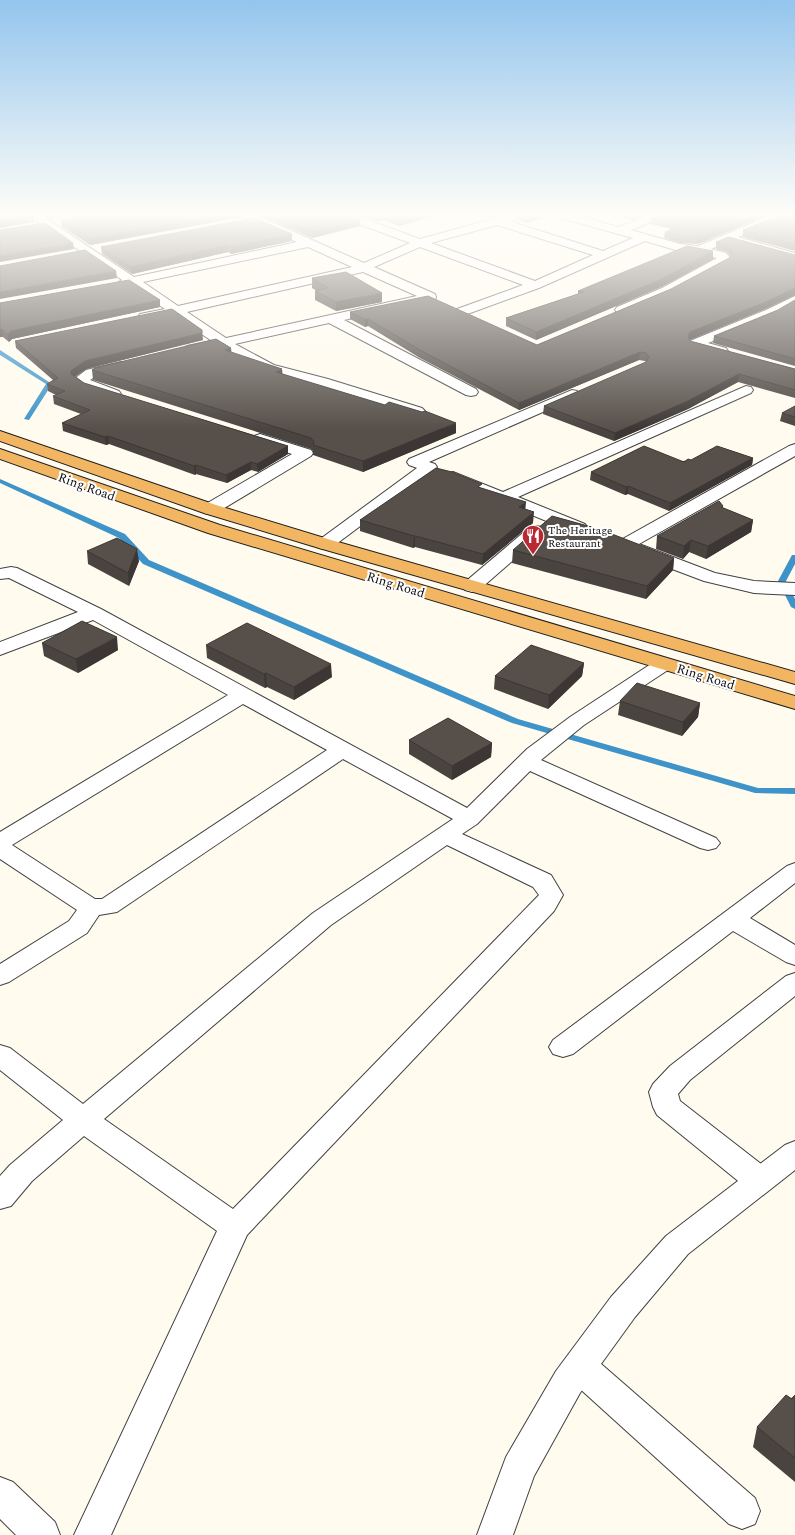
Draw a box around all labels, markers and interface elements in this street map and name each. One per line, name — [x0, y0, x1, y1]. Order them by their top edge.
street label: Ring Road — [55, 467, 118, 507]
place label: The Heritage Restaurant — [548, 522, 612, 552]
restaurant icon: The Heritage Restaurant — [520, 523, 546, 556]
street label: Ring Road — [364, 567, 427, 603]
street label: Ring Road — [674, 659, 737, 695]

